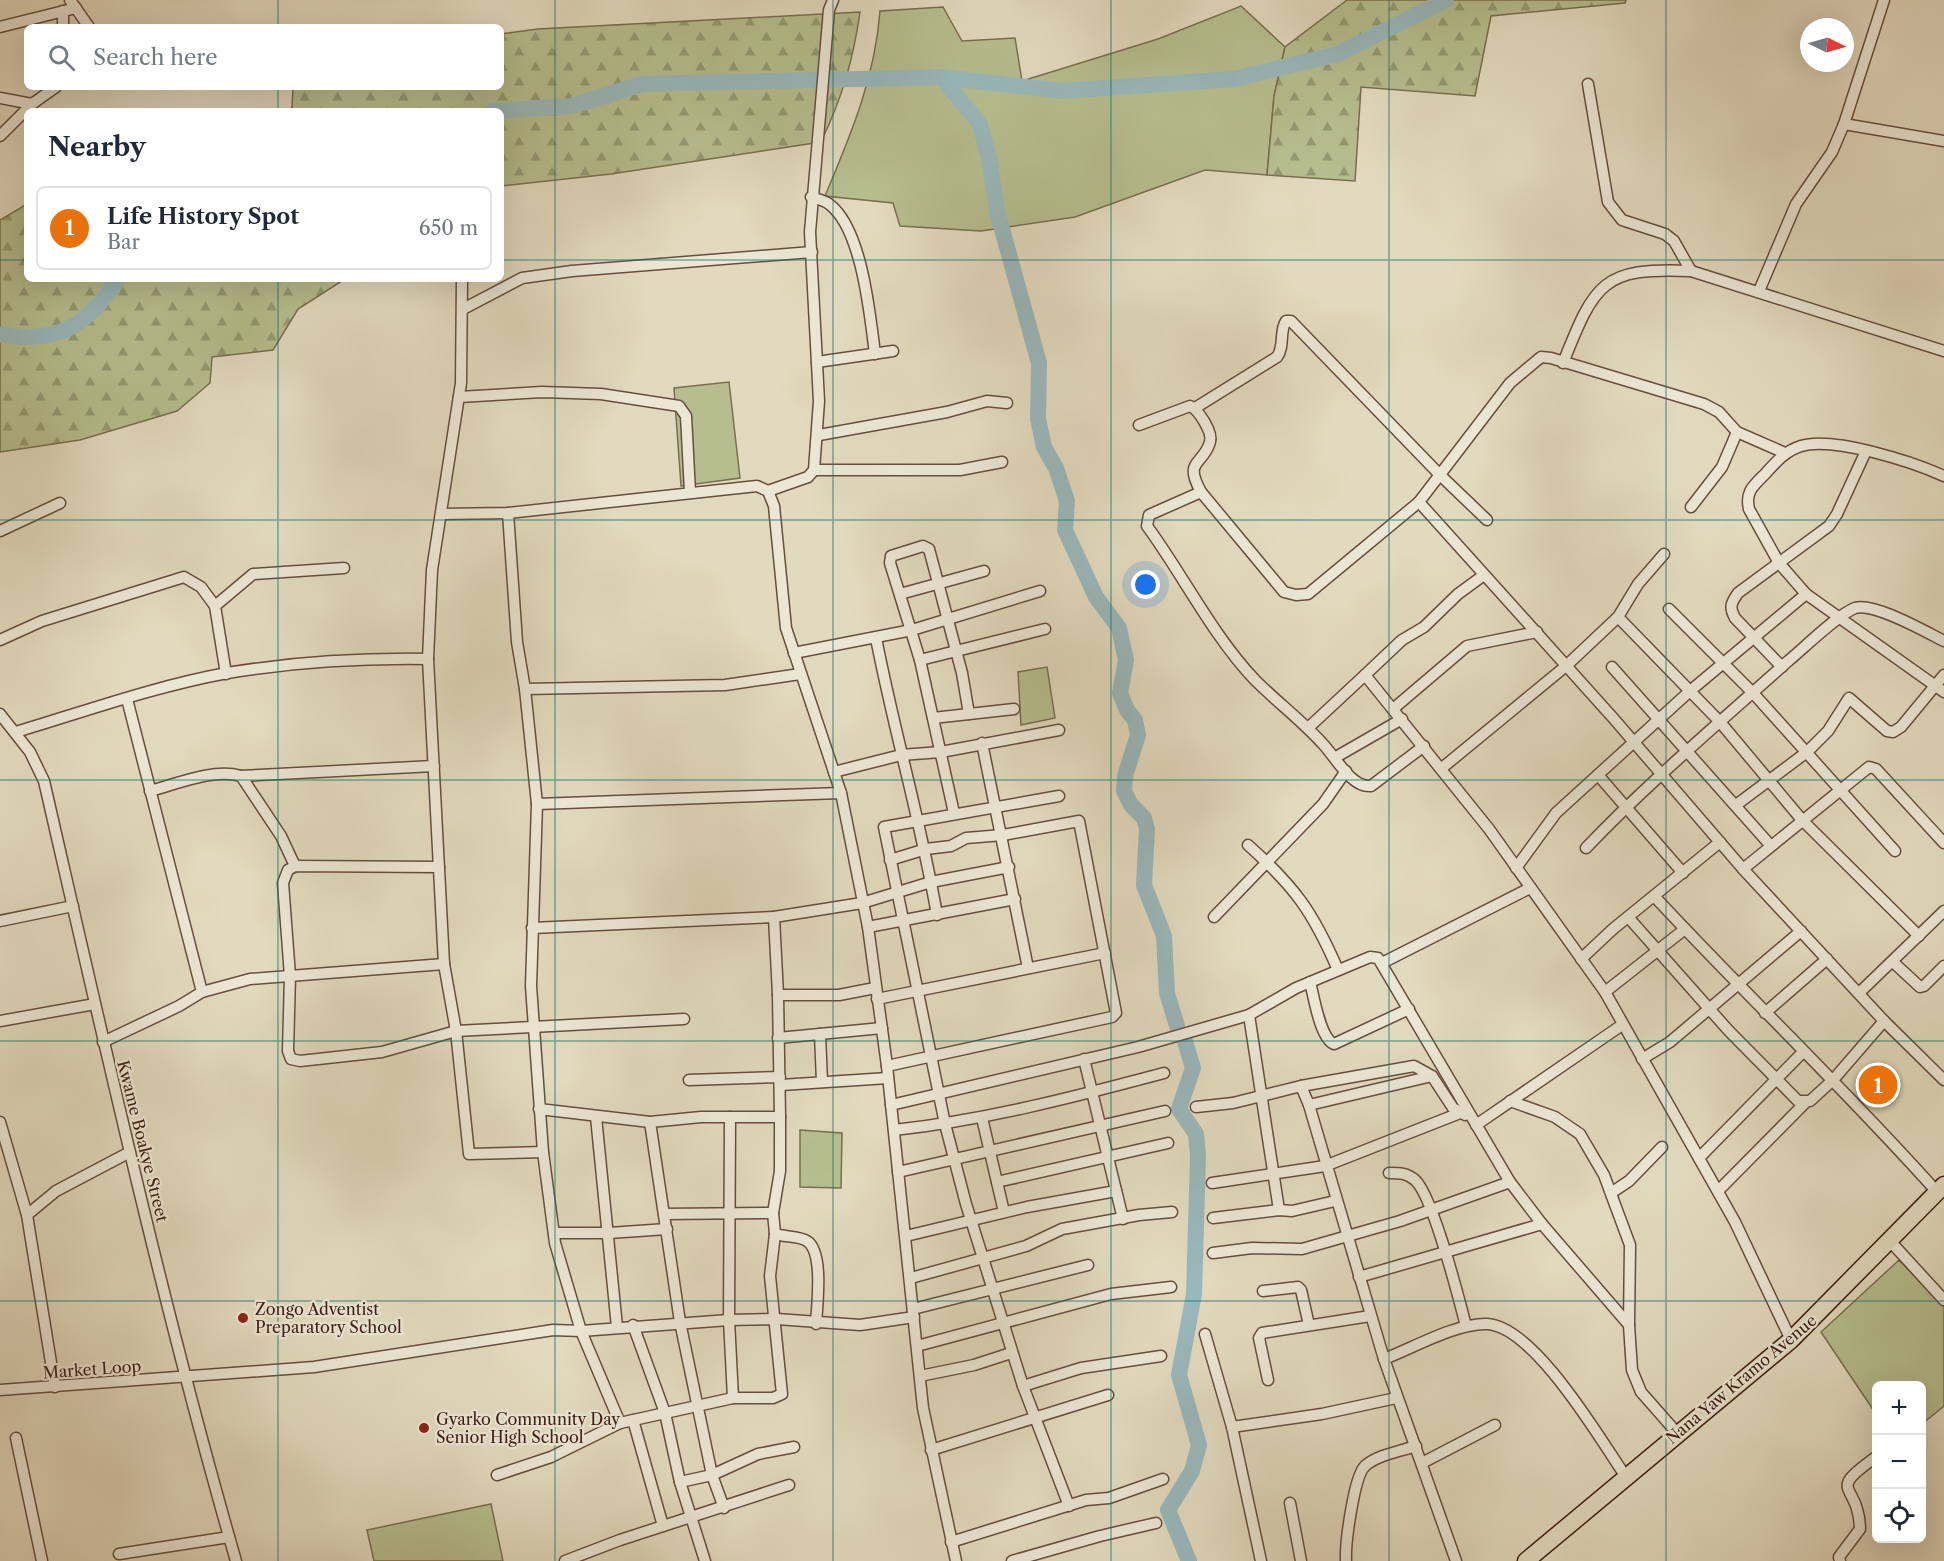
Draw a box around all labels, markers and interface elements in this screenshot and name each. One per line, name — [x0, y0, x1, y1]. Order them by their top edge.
north arrow — [1800, 18, 1854, 72]
search box — [24, 24, 504, 90]
icon: search — [45, 41, 78, 74]
text: Search here — [93, 44, 218, 71]
text: Nearby — [48, 131, 146, 163]
text: Life History Spot — [107, 203, 299, 230]
text: 1 — [65, 216, 74, 240]
text: 650 m — [419, 216, 478, 240]
text: Bar — [107, 230, 140, 254]
your location — [1131, 570, 1160, 599]
street label: Kwame Boakye Street — [113, 1058, 173, 1224]
pin: 1 — [1858, 1062, 1898, 1108]
place label: Zongo Adventist Preparatory School — [255, 1299, 402, 1337]
street label: Nana Yaw Kramo Avenue — [1662, 1310, 1821, 1448]
marker: Zongo Adventist Preparatory School — [236, 1311, 250, 1325]
street label: Market Loop — [42, 1356, 142, 1382]
map controls — [1872, 1381, 1926, 1543]
button: + — [1872, 1381, 1926, 1435]
place label: Gyarko Community Day Senior High School — [436, 1409, 621, 1447]
marker: Gyarko Community Day Senior High School — [417, 1421, 431, 1435]
button: − — [1872, 1435, 1926, 1489]
button: locate — [1872, 1489, 1926, 1543]

